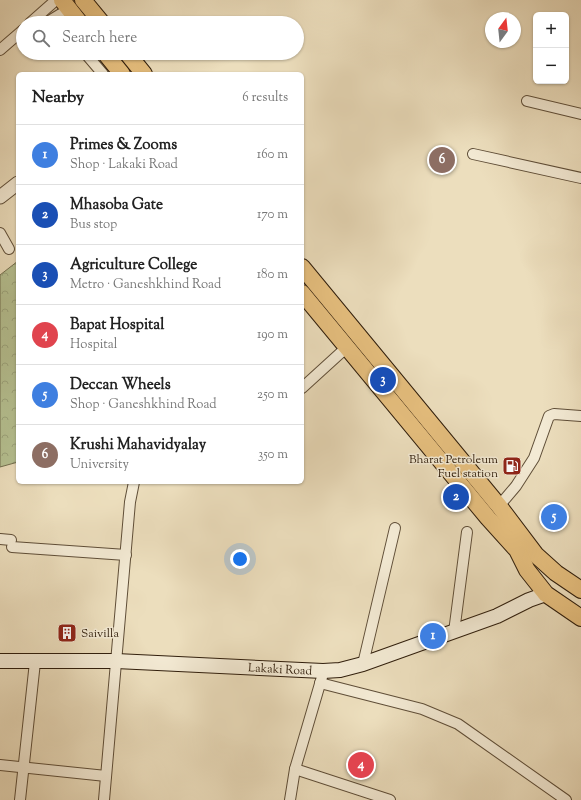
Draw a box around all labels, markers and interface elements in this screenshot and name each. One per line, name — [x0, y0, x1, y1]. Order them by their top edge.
north arrow — [485, 12, 521, 48]
map controls — [533, 12, 569, 84]
button: + — [533, 12, 569, 48]
search box — [16, 16, 304, 60]
icon: search — [30, 27, 52, 49]
text: Search here — [62, 28, 137, 49]
button: − — [533, 48, 569, 84]
text: Nearby — [32, 86, 84, 110]
text: 6 results — [242, 89, 288, 107]
text: Primes & Zooms — [70, 135, 177, 156]
pin: 6 — [429, 145, 455, 175]
text: 1 — [43, 146, 47, 164]
text: 160 m — [257, 146, 288, 164]
text: Shop · Lakaki Road — [70, 156, 178, 174]
text: Mhasoba Gate — [70, 195, 163, 216]
text: 2 — [42, 206, 48, 224]
text: 170 m — [257, 206, 288, 224]
text: Bus stop — [70, 216, 117, 234]
text: Agriculture College — [70, 255, 197, 276]
text: 3 — [42, 266, 48, 284]
text: 180 m — [257, 266, 288, 284]
text: Metro · Ganeshkhind Road — [70, 276, 221, 294]
text: Bapat Hospital — [70, 315, 164, 336]
text: 4 — [42, 326, 48, 344]
text: 190 m — [257, 326, 288, 344]
text: Hospital — [70, 336, 117, 354]
pin: 3 — [370, 365, 396, 395]
text: Deccan Wheels — [70, 375, 171, 396]
text: 5 — [43, 386, 47, 404]
text: 250 m — [257, 386, 288, 404]
text: Shop · Ganeshkhind Road — [70, 396, 217, 414]
text: Krushi Mahavidyalay — [70, 435, 206, 456]
text: 6 — [42, 446, 48, 464]
text: 350 m — [258, 446, 288, 464]
place label: Bharat Petroleum Fuel station — [409, 451, 498, 483]
fuel station icon: Bharat Petroleum Fuel station — [501, 455, 523, 477]
text: University — [70, 456, 129, 474]
pin: 2 — [443, 482, 469, 512]
pin: 5 — [541, 502, 567, 532]
your location — [230, 549, 250, 569]
pin: 1 — [420, 621, 446, 651]
building icon: Saivilla — [56, 622, 78, 644]
place label: Saivilla — [81, 625, 119, 643]
street label: Lakaki Road — [247, 659, 313, 681]
pin: 4 — [348, 750, 374, 780]

